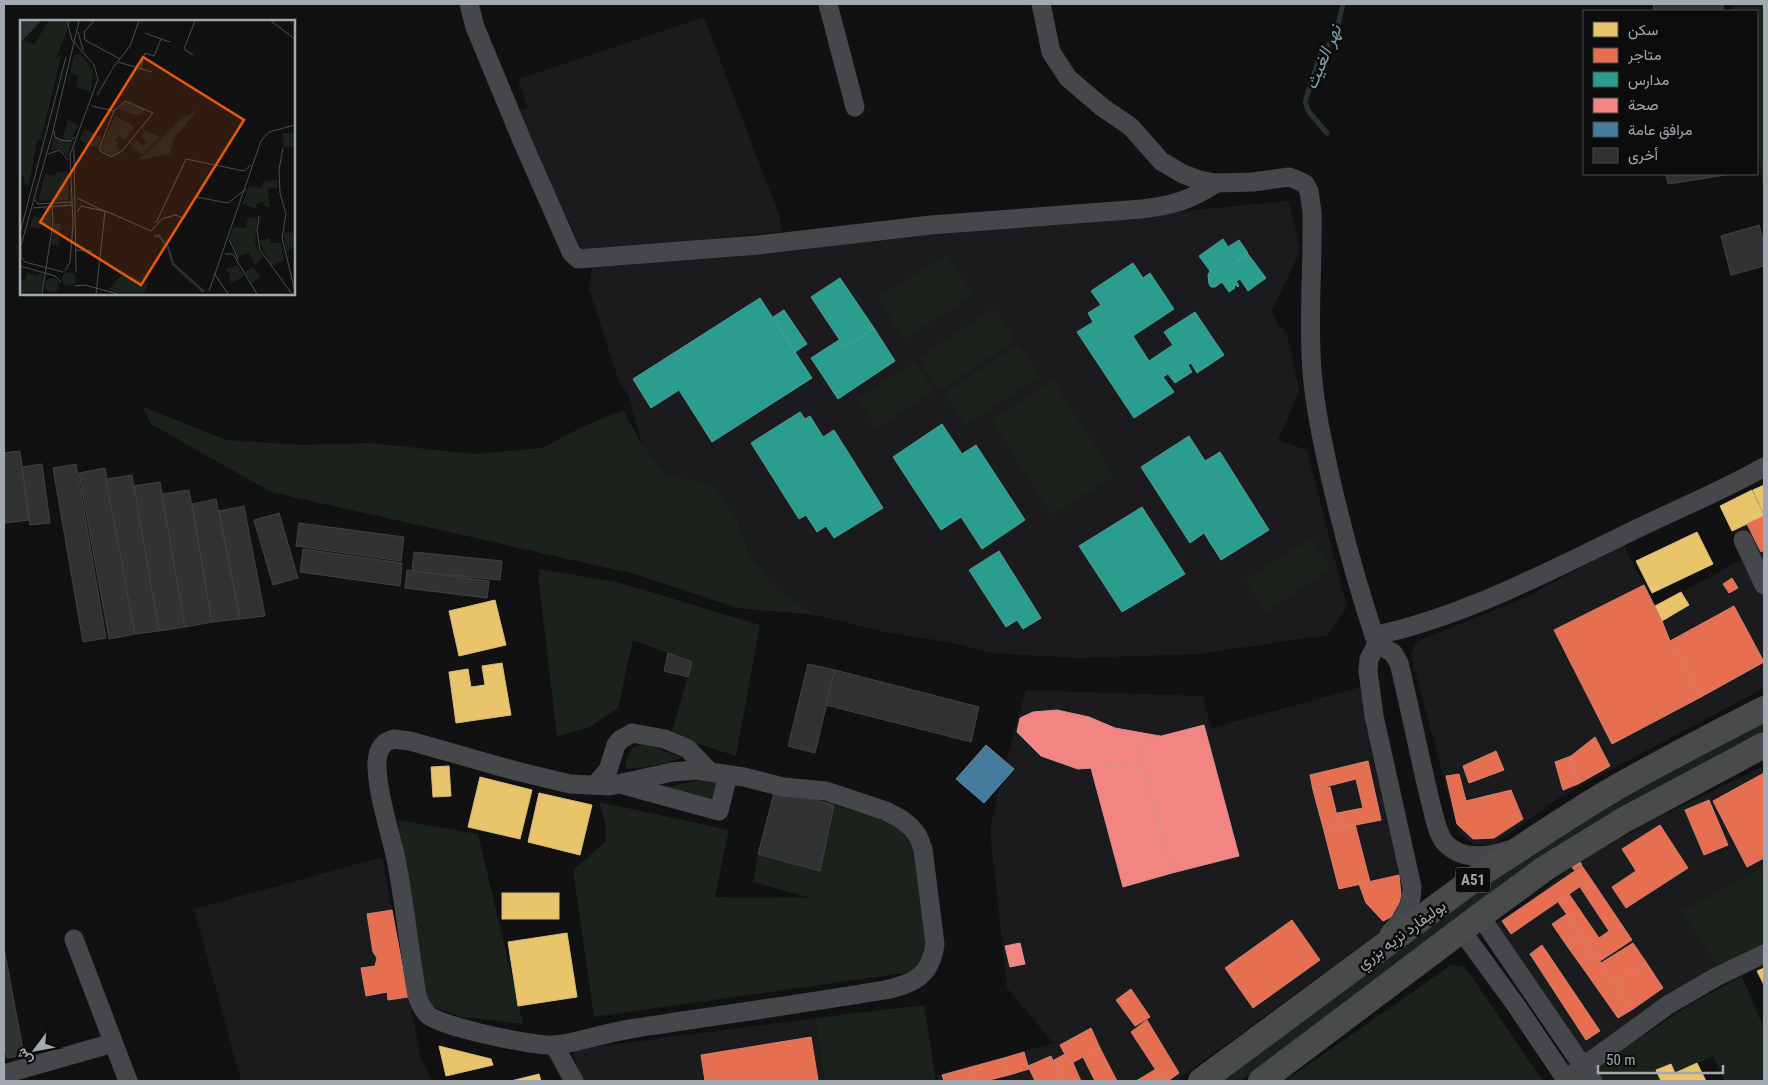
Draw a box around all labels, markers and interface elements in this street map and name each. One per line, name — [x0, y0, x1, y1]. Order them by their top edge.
legend — [1583, 10, 1758, 175]
inset map — [20, 20, 295, 295]
water label: نهر الغيث — [1300, 21, 1347, 93]
text: سكن — [1628, 21, 1658, 40]
text: متاجر — [1627, 46, 1662, 64]
text: مدارس — [1628, 71, 1669, 90]
text: صحة — [1628, 96, 1659, 114]
text: مرافق عامة — [1628, 121, 1692, 140]
text: أخرى — [1628, 146, 1658, 165]
road number: A51 — [1456, 868, 1490, 892]
street label: بوليفارد نزيه بزري — [1353, 896, 1452, 976]
north arrow — [10, 1025, 60, 1075]
scale bar — [1598, 1042, 1723, 1074]
text: ش — [13, 1045, 36, 1068]
text: 50 m — [1606, 1051, 1636, 1069]

